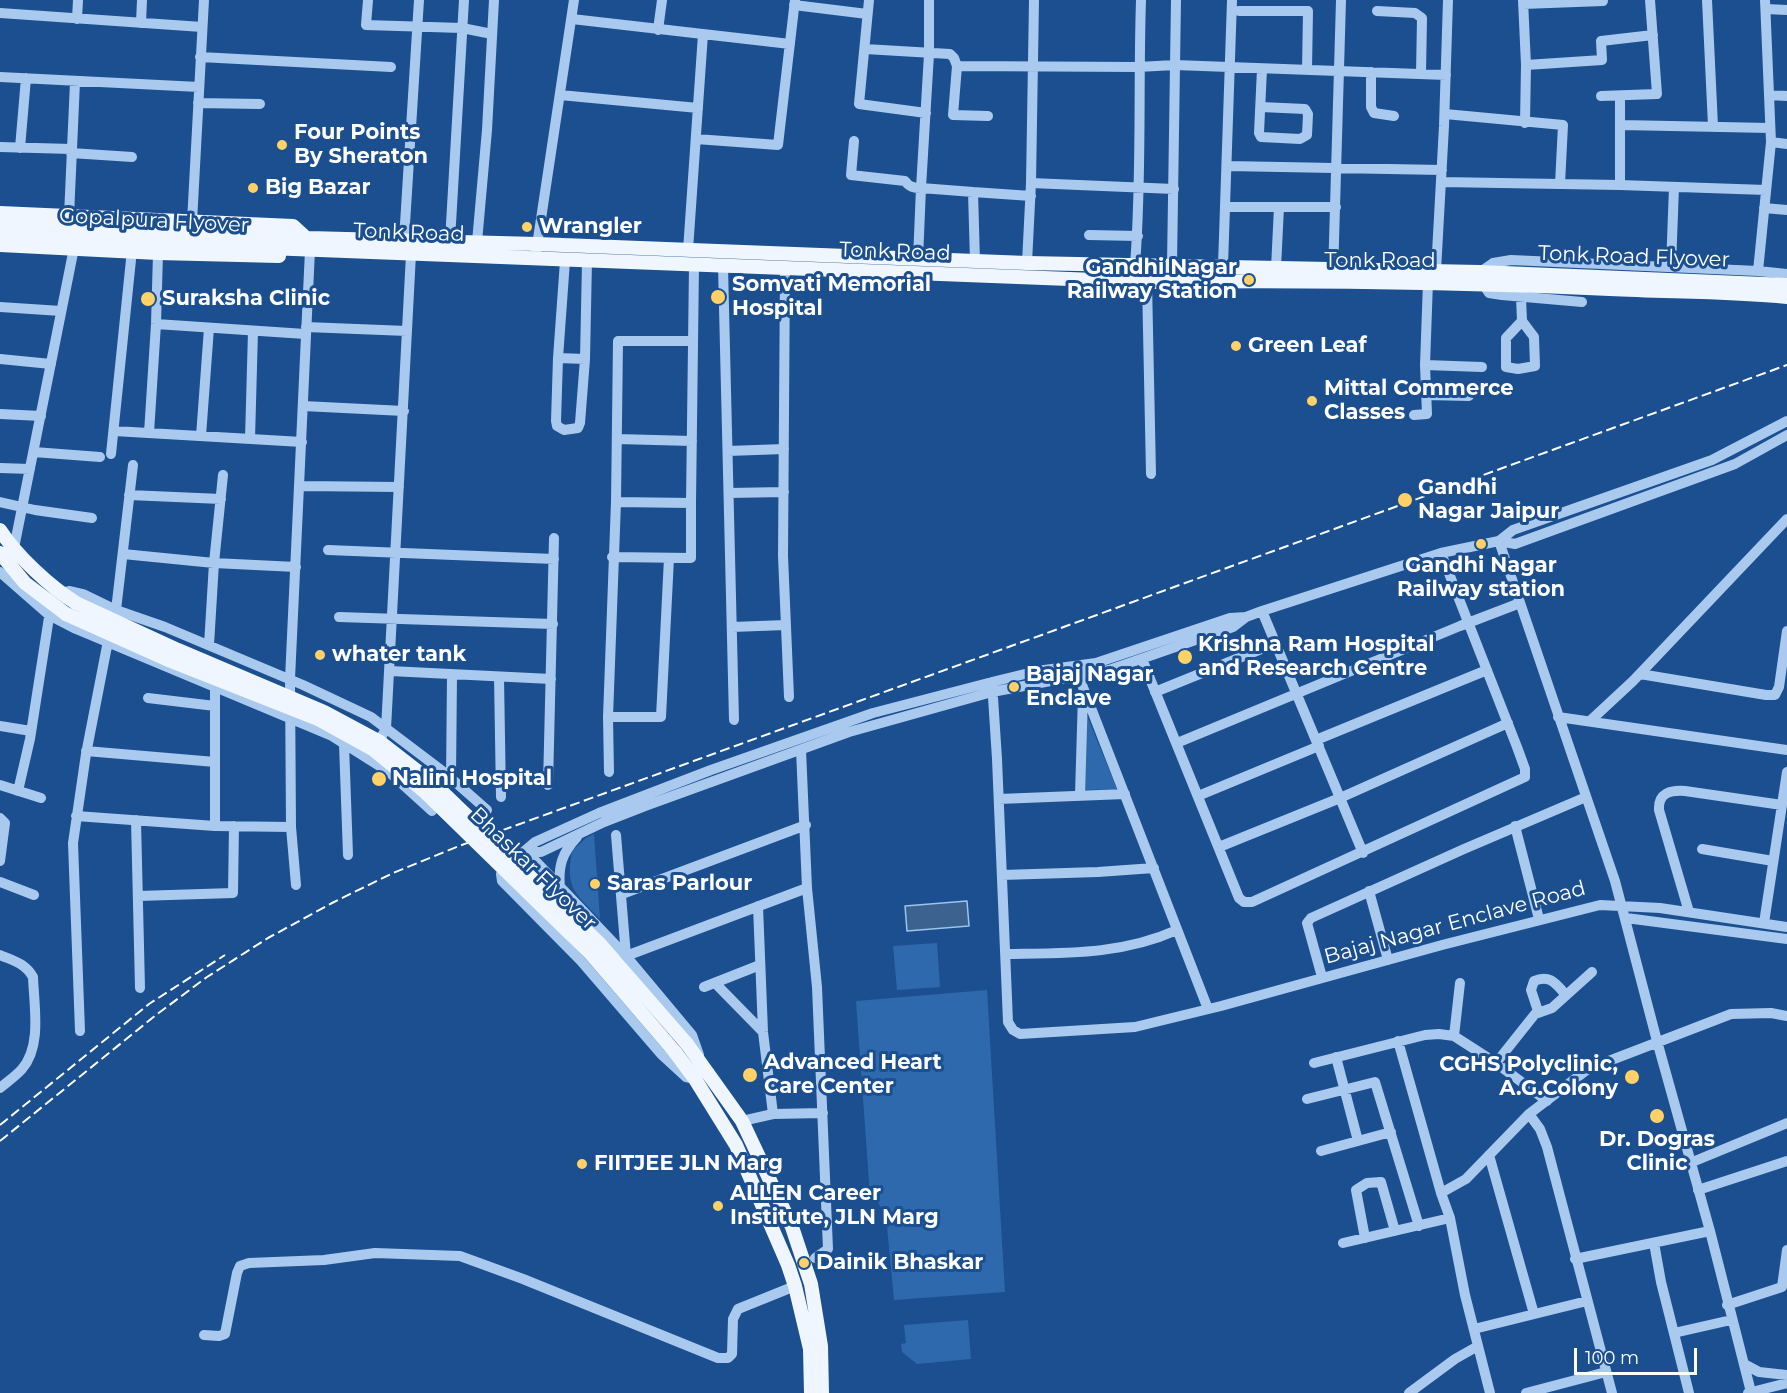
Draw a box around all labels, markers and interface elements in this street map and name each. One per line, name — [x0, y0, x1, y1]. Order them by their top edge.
place label: Four Points By Sheraton — [294, 120, 428, 170]
marker: Four Points By Sheraton — [275, 138, 289, 152]
place label: Big Bazar — [265, 175, 370, 201]
marker: Big Bazar — [246, 181, 260, 195]
street label: Gopalpura Flyover — [58, 203, 250, 239]
place label: Wrangler — [539, 214, 642, 240]
street label: Tonk Road — [353, 218, 465, 248]
marker: Wrangler — [520, 220, 534, 234]
street label: Tonk Road — [839, 237, 951, 267]
street label: Tonk Road Flyover — [1538, 241, 1730, 273]
street label: Tonk Road — [1324, 248, 1436, 274]
place label: Gandhi Nagar Railway Station — [1067, 255, 1237, 305]
place label: Somvati Memorial Hospital — [732, 272, 931, 322]
marker: Gandhi Nagar Railway Station — [1242, 273, 1256, 287]
place label: Suraksha Clinic — [162, 286, 330, 312]
marker: Somvati Memorial Hospital — [709, 288, 727, 306]
marker: Suraksha Clinic — [139, 290, 157, 308]
place label: Green Leaf — [1248, 333, 1367, 359]
marker: Green Leaf — [1229, 339, 1243, 353]
place label: Mittal Commerce Classes — [1324, 376, 1514, 426]
marker: Mittal Commerce Classes — [1305, 394, 1319, 408]
place label: Gandhi Nagar Jaipur — [1418, 475, 1559, 525]
marker: Gandhi Nagar Jaipur — [1396, 491, 1414, 509]
marker: Gandhi Nagar Railway station — [1474, 537, 1488, 551]
place label: Gandhi Nagar Railway station — [1397, 553, 1565, 603]
place label: Krishna Ram Hospital and Research Centre — [1198, 632, 1435, 682]
place label: whater tank — [332, 642, 466, 668]
marker: whater tank — [313, 648, 327, 662]
marker: Krishna Ram Hospital and Research Centre — [1176, 648, 1194, 666]
place label: Bajaj Nagar Enclave — [1026, 662, 1154, 712]
marker: Bajaj Nagar Enclave — [1007, 680, 1021, 694]
place label: Nalini Hospital — [392, 766, 552, 792]
marker: Nalini Hospital — [370, 770, 388, 788]
street label: Bhaskar Flyover — [464, 802, 602, 936]
place label: Saras Parlour — [607, 871, 752, 897]
street label: Bajaj Nagar Enclave Road — [1321, 876, 1589, 970]
marker: Saras Parlour — [588, 877, 602, 891]
place label: Advanced Heart Care Center — [764, 1050, 942, 1100]
place label: CGHS Polyclinic, A.G.Colony — [1439, 1052, 1618, 1102]
marker: Advanced Heart Care Center — [741, 1066, 759, 1084]
marker: CGHS Polyclinic, A.G.Colony — [1623, 1068, 1641, 1086]
marker: Dr. Dogras Clinic — [1648, 1107, 1666, 1125]
place label: Dr. Dogras Clinic — [1599, 1127, 1715, 1177]
place label: FIITJEE JLN Marg — [594, 1151, 783, 1177]
marker: FIITJEE JLN Marg — [575, 1157, 589, 1171]
place label: ALLEN Career Institute, JLN Marg — [730, 1181, 939, 1231]
marker: ALLEN Career Institute, JLN Marg — [711, 1199, 725, 1213]
place label: Dainik Bhaskar — [816, 1250, 983, 1276]
marker: Dainik Bhaskar — [797, 1256, 811, 1270]
scale bar — [1577, 1336, 1700, 1374]
text: 100 m — [1585, 1347, 1639, 1369]

